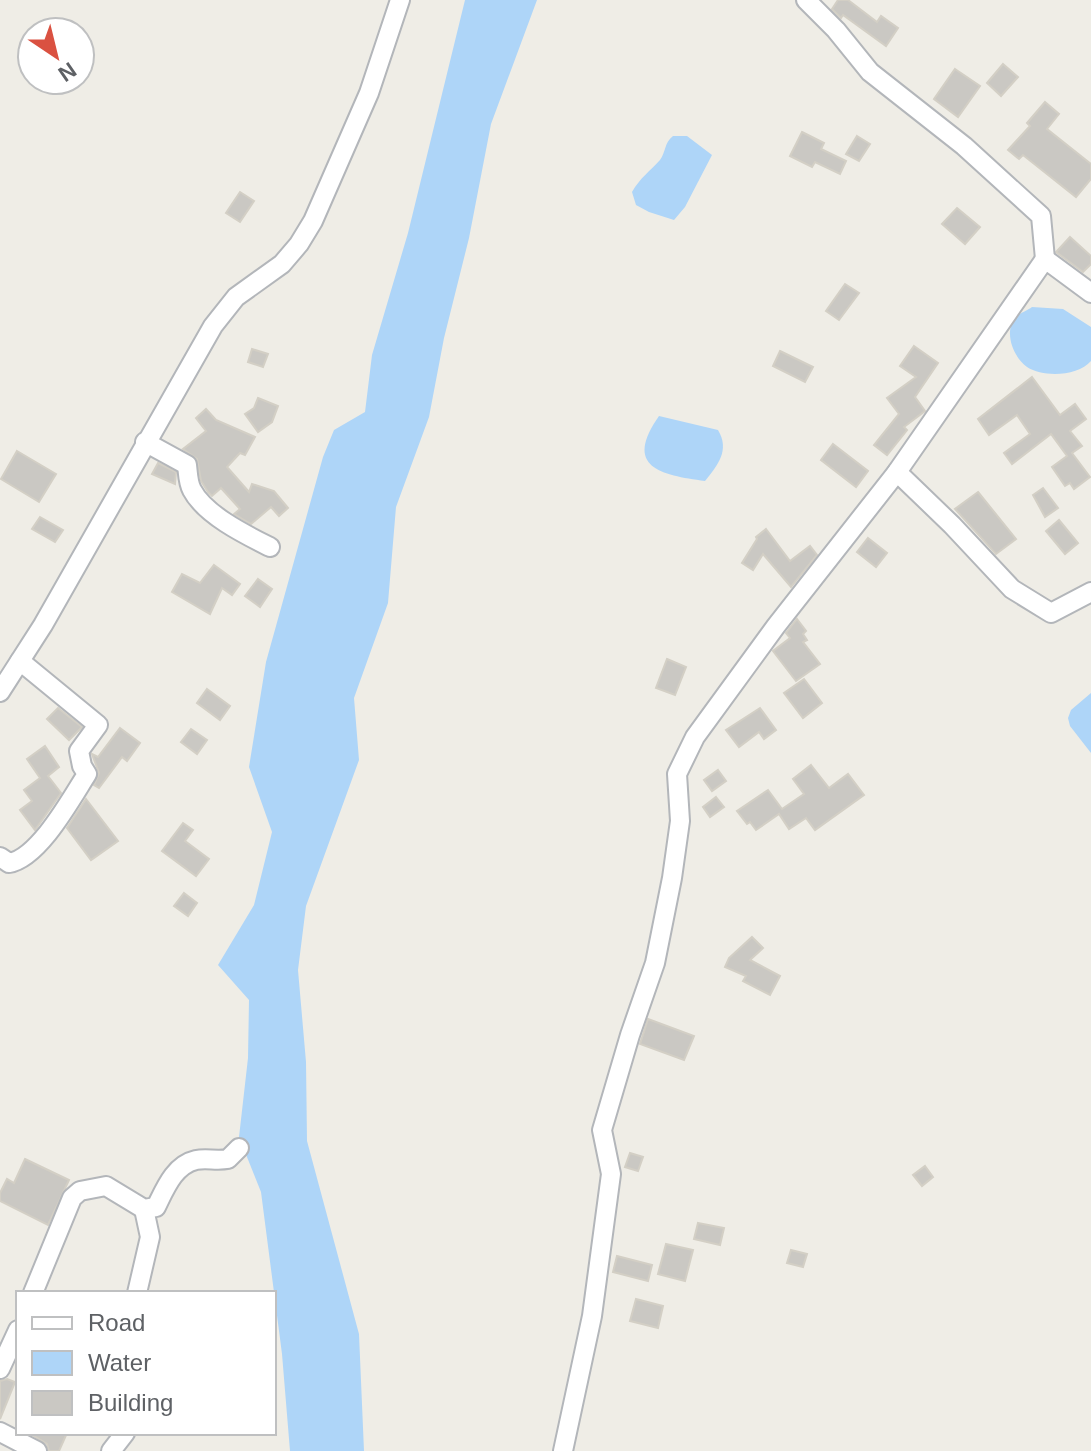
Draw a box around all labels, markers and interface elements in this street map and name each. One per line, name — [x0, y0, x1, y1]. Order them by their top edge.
north arrow — [16, 16, 96, 96]
text: N — [54, 57, 81, 87]
legend — [16, 1291, 276, 1435]
text: Road — [88, 1309, 145, 1336]
text: Water — [88, 1349, 151, 1376]
text: Building — [88, 1389, 173, 1416]

